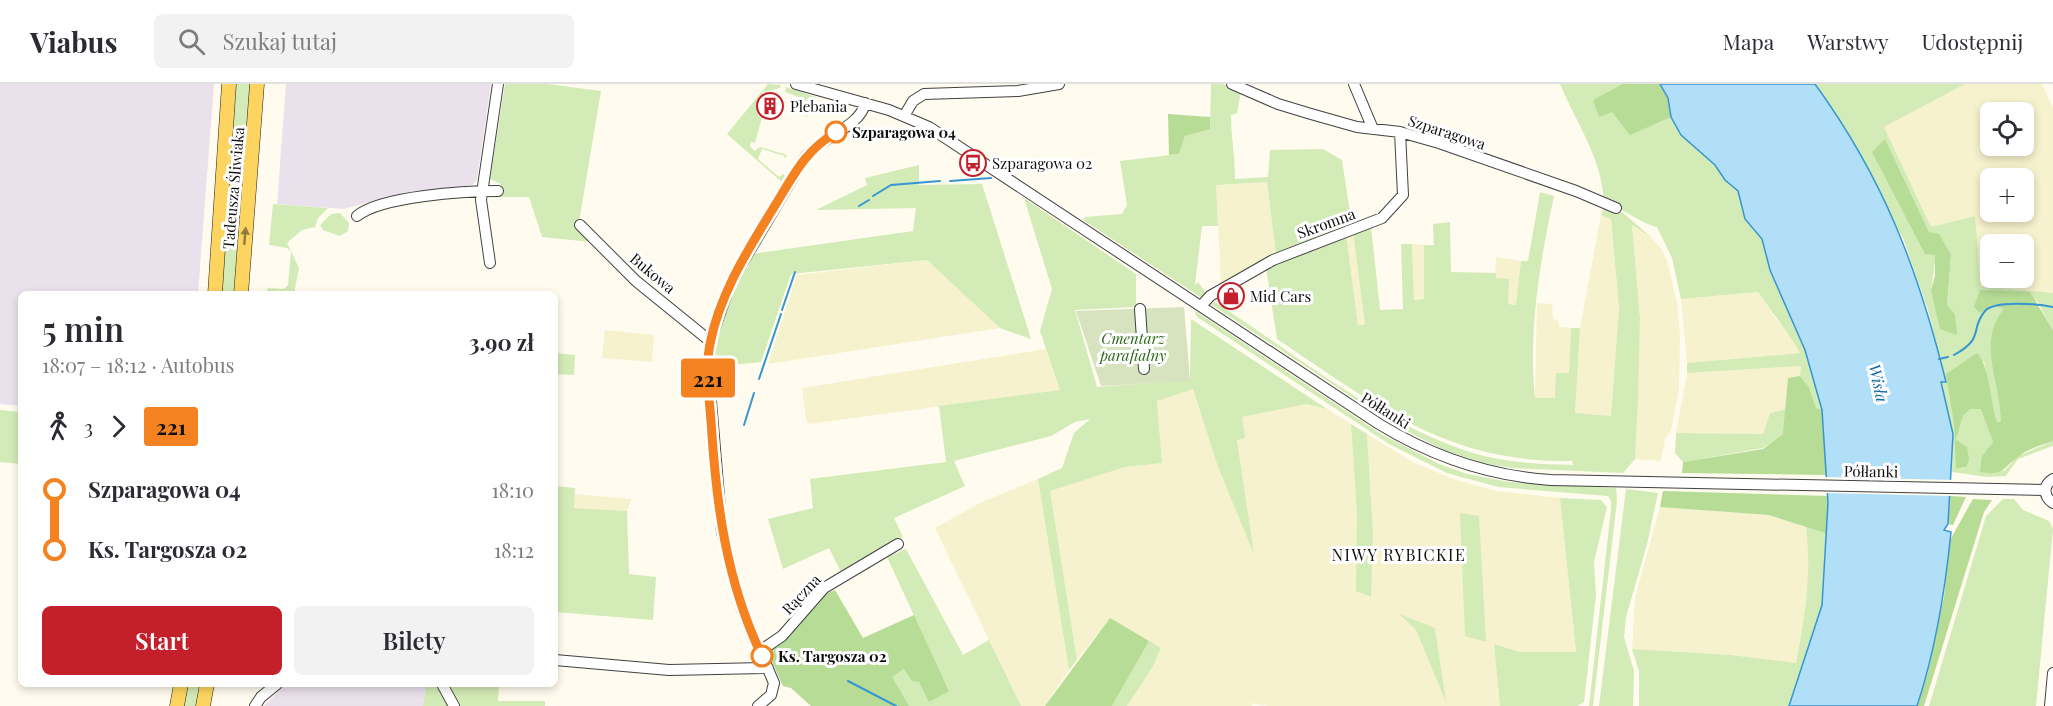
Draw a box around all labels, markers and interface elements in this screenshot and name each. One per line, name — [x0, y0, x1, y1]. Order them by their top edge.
search box — [154, 14, 574, 68]
text: Viabus — [30, 23, 118, 60]
icon: search — [175, 25, 208, 58]
text: Szukaj tutaj — [223, 26, 337, 56]
text: Mapa — [1723, 27, 1774, 55]
text: Warstwy — [1807, 27, 1889, 55]
text: Udostępnij — [1922, 27, 2023, 55]
building icon: Plebania — [755, 91, 785, 121]
place label: Plebania — [790, 96, 848, 116]
map controls — [1980, 102, 2034, 288]
button: locate — [1980, 102, 2034, 156]
street label: Szparagowa — [1406, 110, 1489, 154]
marker: Szparagowa 04 — [825, 121, 847, 143]
place label: Szparagowa 04 — [852, 122, 956, 142]
street label: Tadeusza Śliwiaka — [218, 126, 248, 250]
bus stop icon: Szparagowa 02 — [958, 148, 988, 178]
place label: Szparagowa 02 — [992, 153, 1092, 173]
button: + — [1980, 168, 2034, 222]
street label: Skromna — [1294, 203, 1358, 243]
one-way arrow — [240, 226, 250, 245]
button: − — [1980, 234, 2034, 288]
street label: Bukowa — [626, 248, 680, 298]
shop icon: Mid Cars — [1216, 281, 1246, 311]
place label: Mid Cars — [1250, 286, 1311, 306]
text: 5 min — [42, 306, 124, 350]
text: 3.90 zł — [469, 327, 534, 357]
park label: Cmentarz parafialny — [1098, 328, 1166, 365]
text: 18:07 – 18:12 · Autobus — [42, 351, 235, 378]
line badge: 221 — [674, 358, 742, 398]
water label: Wisła — [1865, 362, 1893, 404]
text: 221 — [693, 364, 723, 392]
street label: Półłanki — [1358, 387, 1415, 433]
icon: walk — [42, 410, 75, 443]
icon: forward — [102, 410, 135, 443]
text: 221 — [156, 412, 186, 440]
text: 3 — [84, 413, 93, 440]
street label: Półłanki — [1844, 461, 1899, 481]
text: Szparagowa 04 — [88, 474, 241, 504]
text: 18:10 — [491, 476, 534, 503]
text: Ks. Targosza 02 — [88, 534, 247, 564]
text: 18:12 — [494, 536, 534, 563]
district label: NIWY RYBICKIE — [1332, 544, 1466, 565]
street label: Rączna — [777, 569, 825, 618]
button: Start — [42, 606, 282, 675]
button: Bilety — [294, 606, 534, 675]
marker: Ks. Targosza 02 — [751, 645, 773, 667]
place label: Ks. Targosza 02 — [778, 646, 887, 666]

